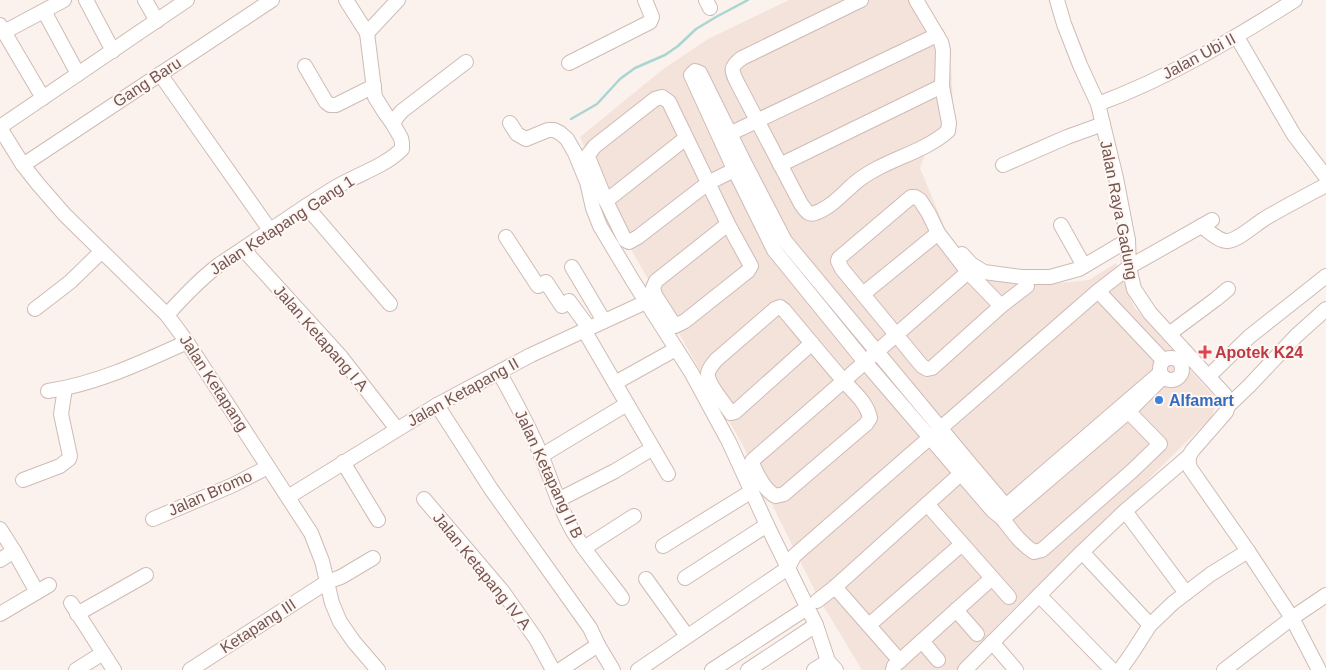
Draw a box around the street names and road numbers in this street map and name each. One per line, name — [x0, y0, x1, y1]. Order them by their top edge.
street label: Jalan Ubi II — [1160, 30, 1238, 82]
street label: Gang Baru — [110, 54, 184, 110]
street label: Jalan Raya Gadung — [1097, 139, 1141, 281]
street label: Jalan Ketapang Gang 1 — [207, 172, 357, 278]
street label: Jalan Ketapang I A — [271, 282, 372, 395]
street label: Jalan Ketapang — [177, 332, 251, 434]
street label: Jalan Ketapang II — [404, 354, 522, 430]
street label: Jalan Ketapang II B — [512, 407, 586, 541]
street label: Jalan Bromo — [166, 467, 255, 519]
street label: Jalan Ketapang IV A — [430, 509, 534, 633]
street label: Ketapang III — [217, 595, 299, 657]

